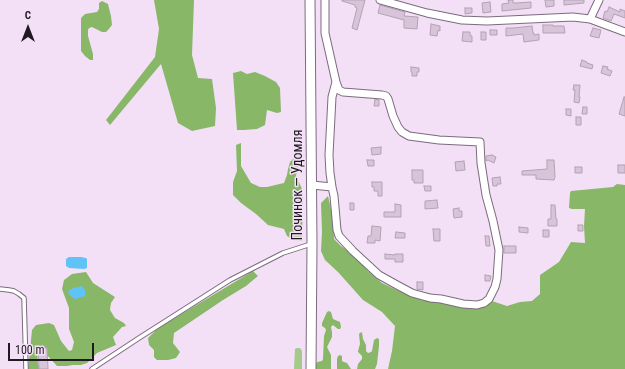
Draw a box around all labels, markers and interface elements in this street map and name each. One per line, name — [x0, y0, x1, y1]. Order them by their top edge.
north arrow — [8, 8, 48, 48]
text: С — [25, 9, 31, 22]
street label: Починок — Удомля — [290, 130, 306, 240]
scale bar — [10, 335, 96, 361]
text: 100 m — [15, 343, 45, 357]

